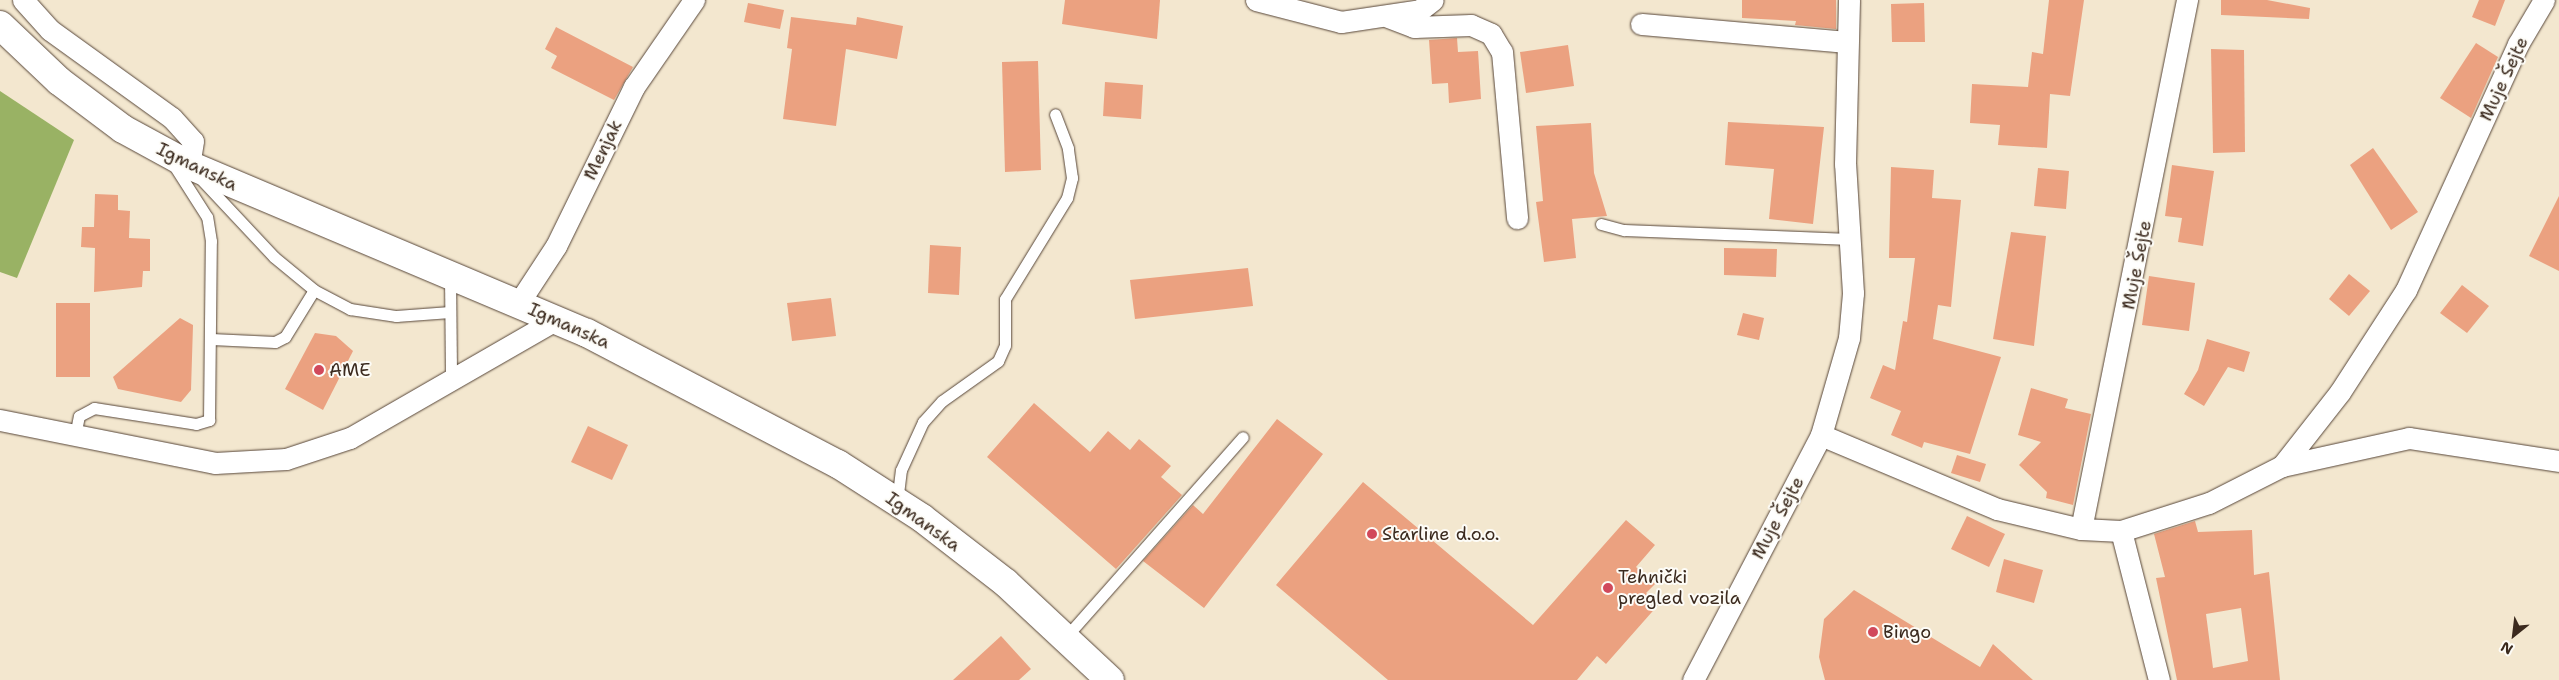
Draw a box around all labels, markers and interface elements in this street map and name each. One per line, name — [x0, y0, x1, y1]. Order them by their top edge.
street label: Muje Šejte — [2475, 33, 2533, 125]
street label: Menjak — [579, 116, 627, 184]
street label: Igmanska — [153, 138, 241, 196]
street label: Muje Šejte — [2118, 219, 2156, 311]
street label: Igmanska — [525, 298, 613, 354]
place label: AME — [329, 359, 370, 381]
marker: AME — [313, 364, 325, 376]
street label: Muje Šejte — [1747, 473, 1809, 563]
street label: Igmanska — [881, 488, 965, 556]
place label: Starline d.o.o. — [1382, 523, 1499, 545]
marker: Starline d.o.o. — [1366, 528, 1378, 540]
place label: Tehnički pregled vozila — [1618, 567, 1741, 610]
marker: Tehnički pregled vozila — [1602, 582, 1614, 594]
north arrow — [2489, 610, 2539, 660]
place label: Bingo — [1883, 621, 1931, 643]
marker: Bingo — [1867, 626, 1879, 638]
text: N — [2498, 638, 2516, 659]

